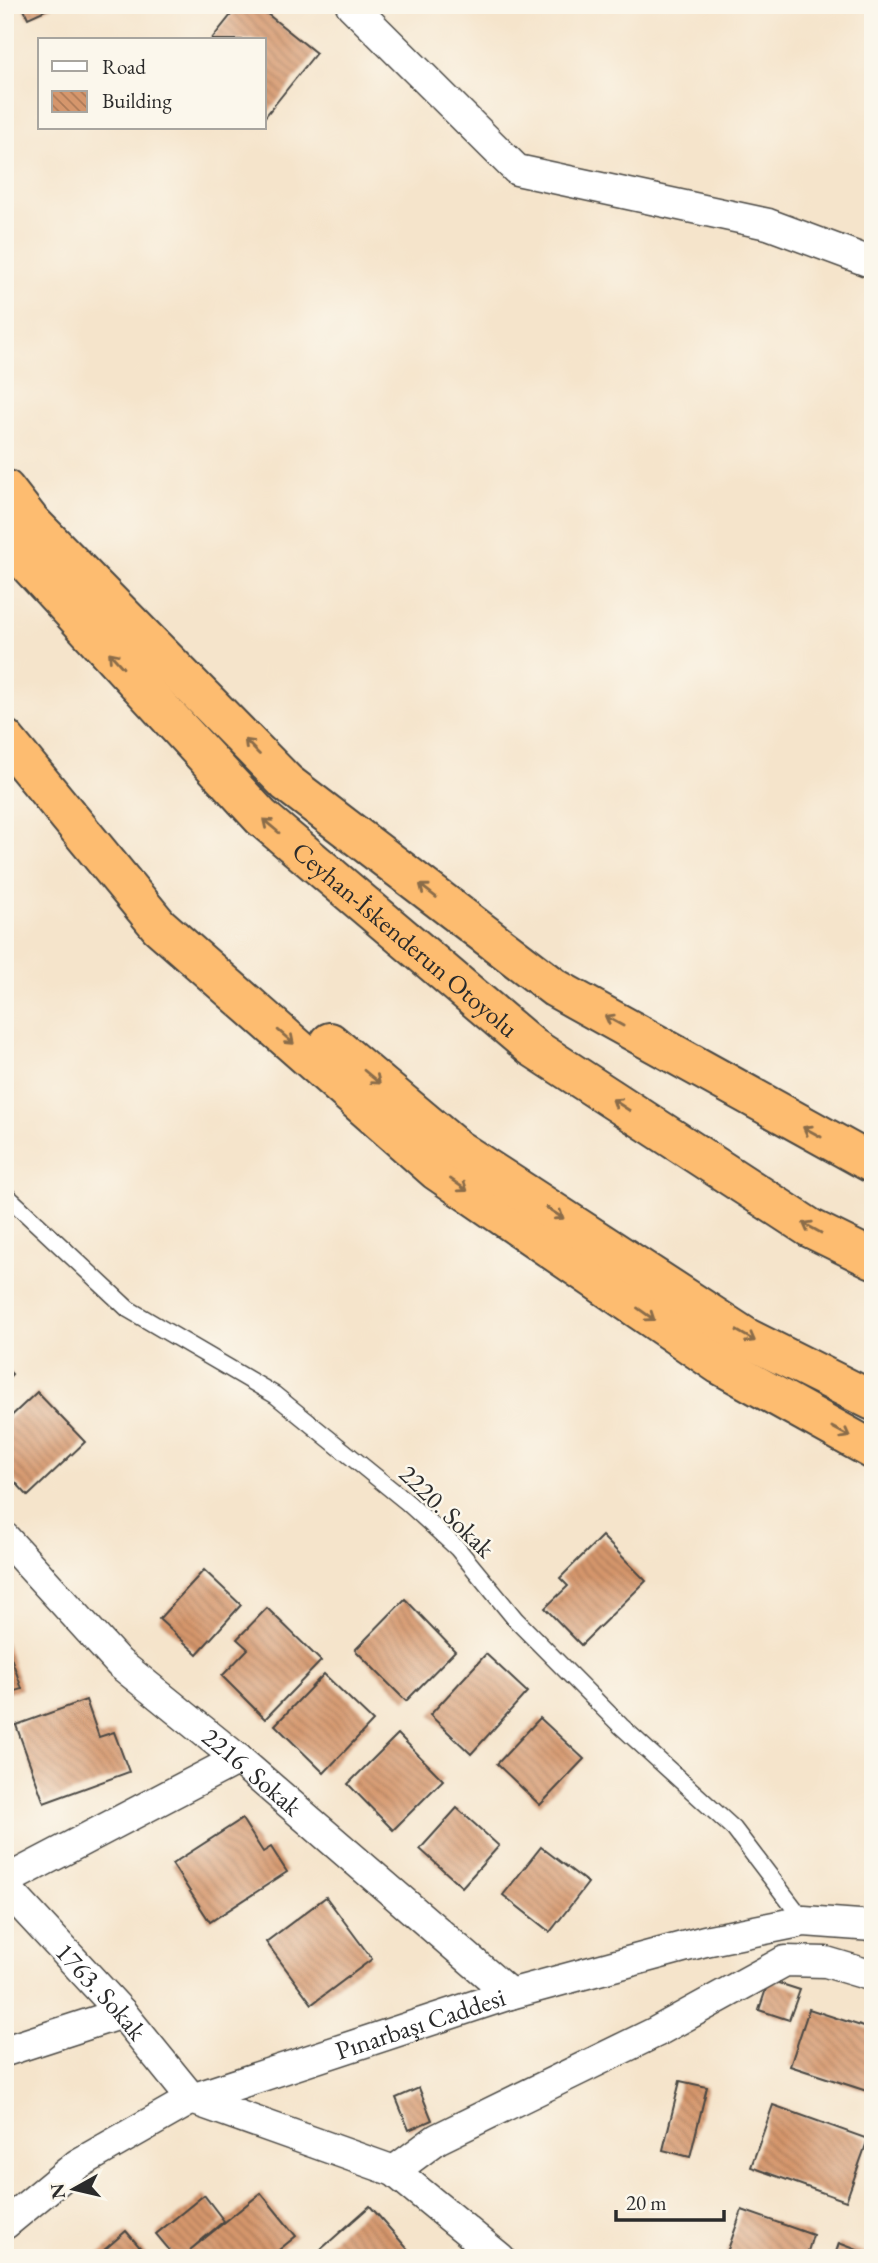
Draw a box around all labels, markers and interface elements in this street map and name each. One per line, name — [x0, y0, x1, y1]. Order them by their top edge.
legend — [38, 38, 266, 130]
text: Road — [102, 53, 146, 80]
text: Building — [102, 87, 172, 114]
one-way arrow — [108, 651, 124, 669]
one-way arrow — [244, 739, 261, 756]
one-way arrow — [262, 818, 280, 834]
street label: Ceyhan-İskenderun Otoyolu — [285, 834, 525, 1045]
one-way arrow — [419, 884, 438, 898]
one-way arrow — [604, 1014, 624, 1028]
one-way arrow — [277, 1029, 294, 1046]
one-way arrow — [363, 1070, 381, 1085]
one-way arrow — [612, 1097, 631, 1112]
one-way arrow — [803, 1125, 823, 1139]
one-way arrow — [449, 1178, 468, 1193]
one-way arrow — [545, 1205, 564, 1220]
one-way arrow — [802, 1221, 823, 1234]
one-way arrow — [636, 1307, 655, 1321]
one-way arrow — [735, 1330, 755, 1344]
one-way arrow — [830, 1425, 850, 1439]
street label: 2220. Sokak — [392, 1457, 503, 1566]
street label: 2216. Sokak — [195, 1720, 310, 1824]
street label: 1763. Sokak — [48, 1935, 155, 2048]
street label: Pınarbaşı Caddesi — [331, 1980, 509, 2068]
north arrow — [38, 2154, 108, 2224]
scale bar — [616, 2179, 724, 2223]
text: N — [44, 2181, 71, 2201]
text: 20 m — [626, 2189, 667, 2216]

